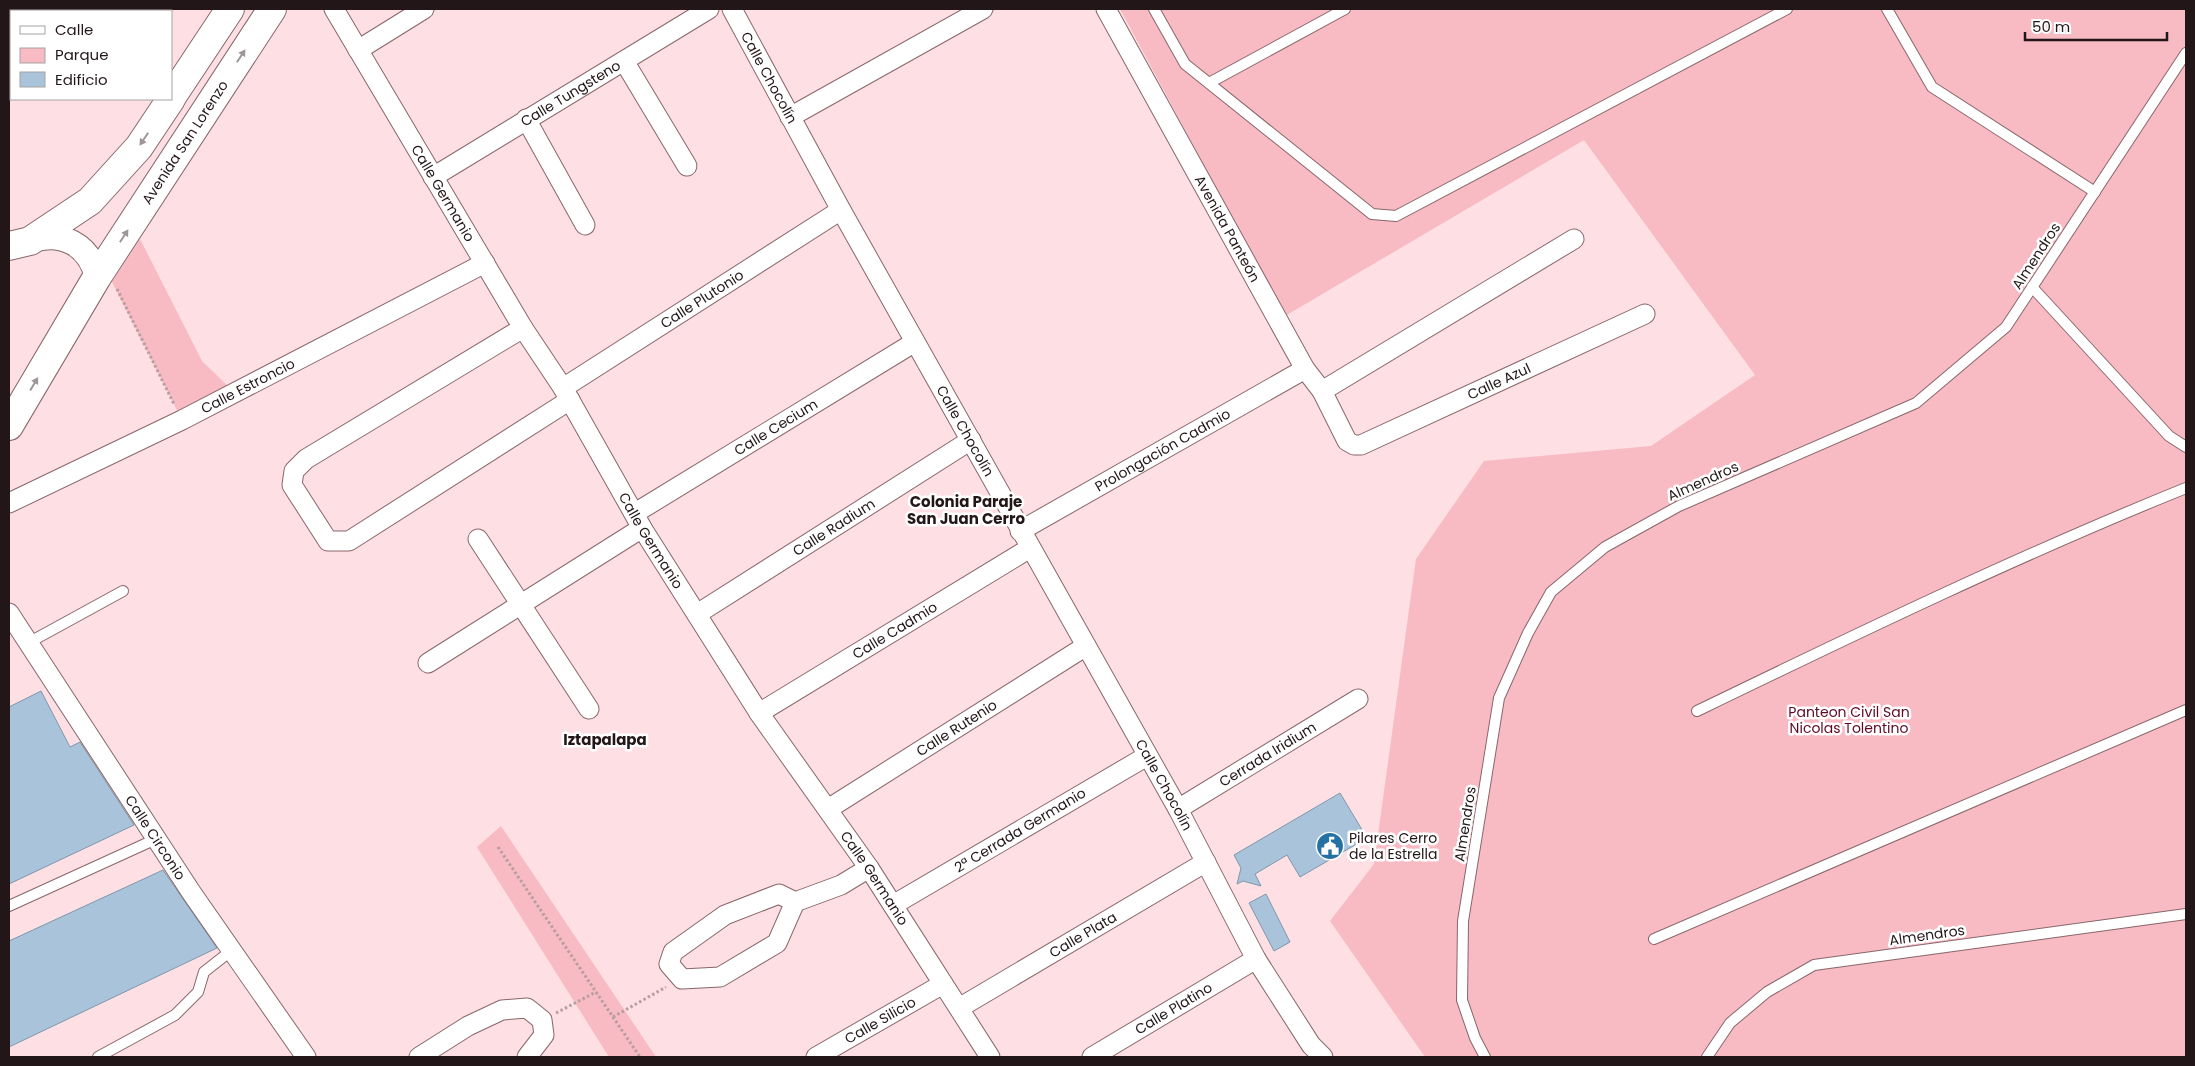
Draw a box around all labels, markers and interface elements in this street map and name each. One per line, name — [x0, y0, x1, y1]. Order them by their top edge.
legend — [10, 10, 172, 100]
scale bar — [2025, 10, 2168, 42]
text: 50 m — [2032, 16, 2070, 37]
text: Calle — [55, 19, 93, 40]
street label: Calle Chocolín — [736, 28, 802, 127]
text: Parque — [55, 44, 108, 65]
one-way arrow — [236, 49, 246, 62]
street label: Calle Tungsteno — [517, 55, 624, 131]
text: Edificio — [55, 69, 108, 90]
street label: Avenida San Lorenzo — [137, 76, 233, 208]
one-way arrow — [139, 133, 148, 146]
street label: Calle Germanio — [407, 141, 480, 245]
street label: Avenida Panteón — [1190, 172, 1265, 286]
street label: Almendros — [2007, 219, 2065, 293]
one-way arrow — [119, 229, 129, 242]
street label: Calle Plutonio — [656, 265, 748, 333]
street label: Calle Estroncio — [197, 353, 298, 419]
street label: Calle Azul — [1464, 358, 1534, 405]
one-way arrow — [29, 378, 38, 391]
street label: Calle Chocolín — [932, 382, 999, 480]
street label: Calle Cecium — [730, 394, 821, 460]
street label: Prolongación Cadmio — [1091, 403, 1234, 496]
street label: Almendros — [1664, 456, 1742, 506]
street label: Calle Germanio — [614, 489, 688, 593]
district label: Colonia Paraje San Juan Cerro — [907, 491, 1025, 529]
street label: Calle Radium — [789, 494, 879, 561]
street label: Calle Cadmio — [849, 597, 941, 664]
street label: Calle Rutenio — [912, 695, 1001, 761]
park label: Panteon Civil San Nicolas Tolentino — [1788, 702, 1910, 738]
street label: Cerrada Iridium — [1215, 717, 1320, 792]
district label: Iztapalapa — [563, 729, 647, 750]
street label: Calle Chocolín — [1131, 735, 1197, 834]
street label: 2ª Cerrada Germanio — [950, 783, 1090, 877]
street label: Almendros — [1449, 785, 1481, 863]
street label: Calle Circonio — [120, 791, 191, 884]
street label: Calle Germanio — [836, 827, 913, 929]
place label: Pilares Cerro de la Estrella — [1349, 828, 1437, 864]
public building icon: Pilares Cerro de la Estrella — [1315, 831, 1345, 861]
street label: Calle Plata — [1045, 907, 1120, 962]
street label: Almendros — [1888, 920, 1966, 950]
street label: Calle Platino — [1131, 977, 1216, 1039]
street label: Calle Silicio — [841, 992, 919, 1049]

